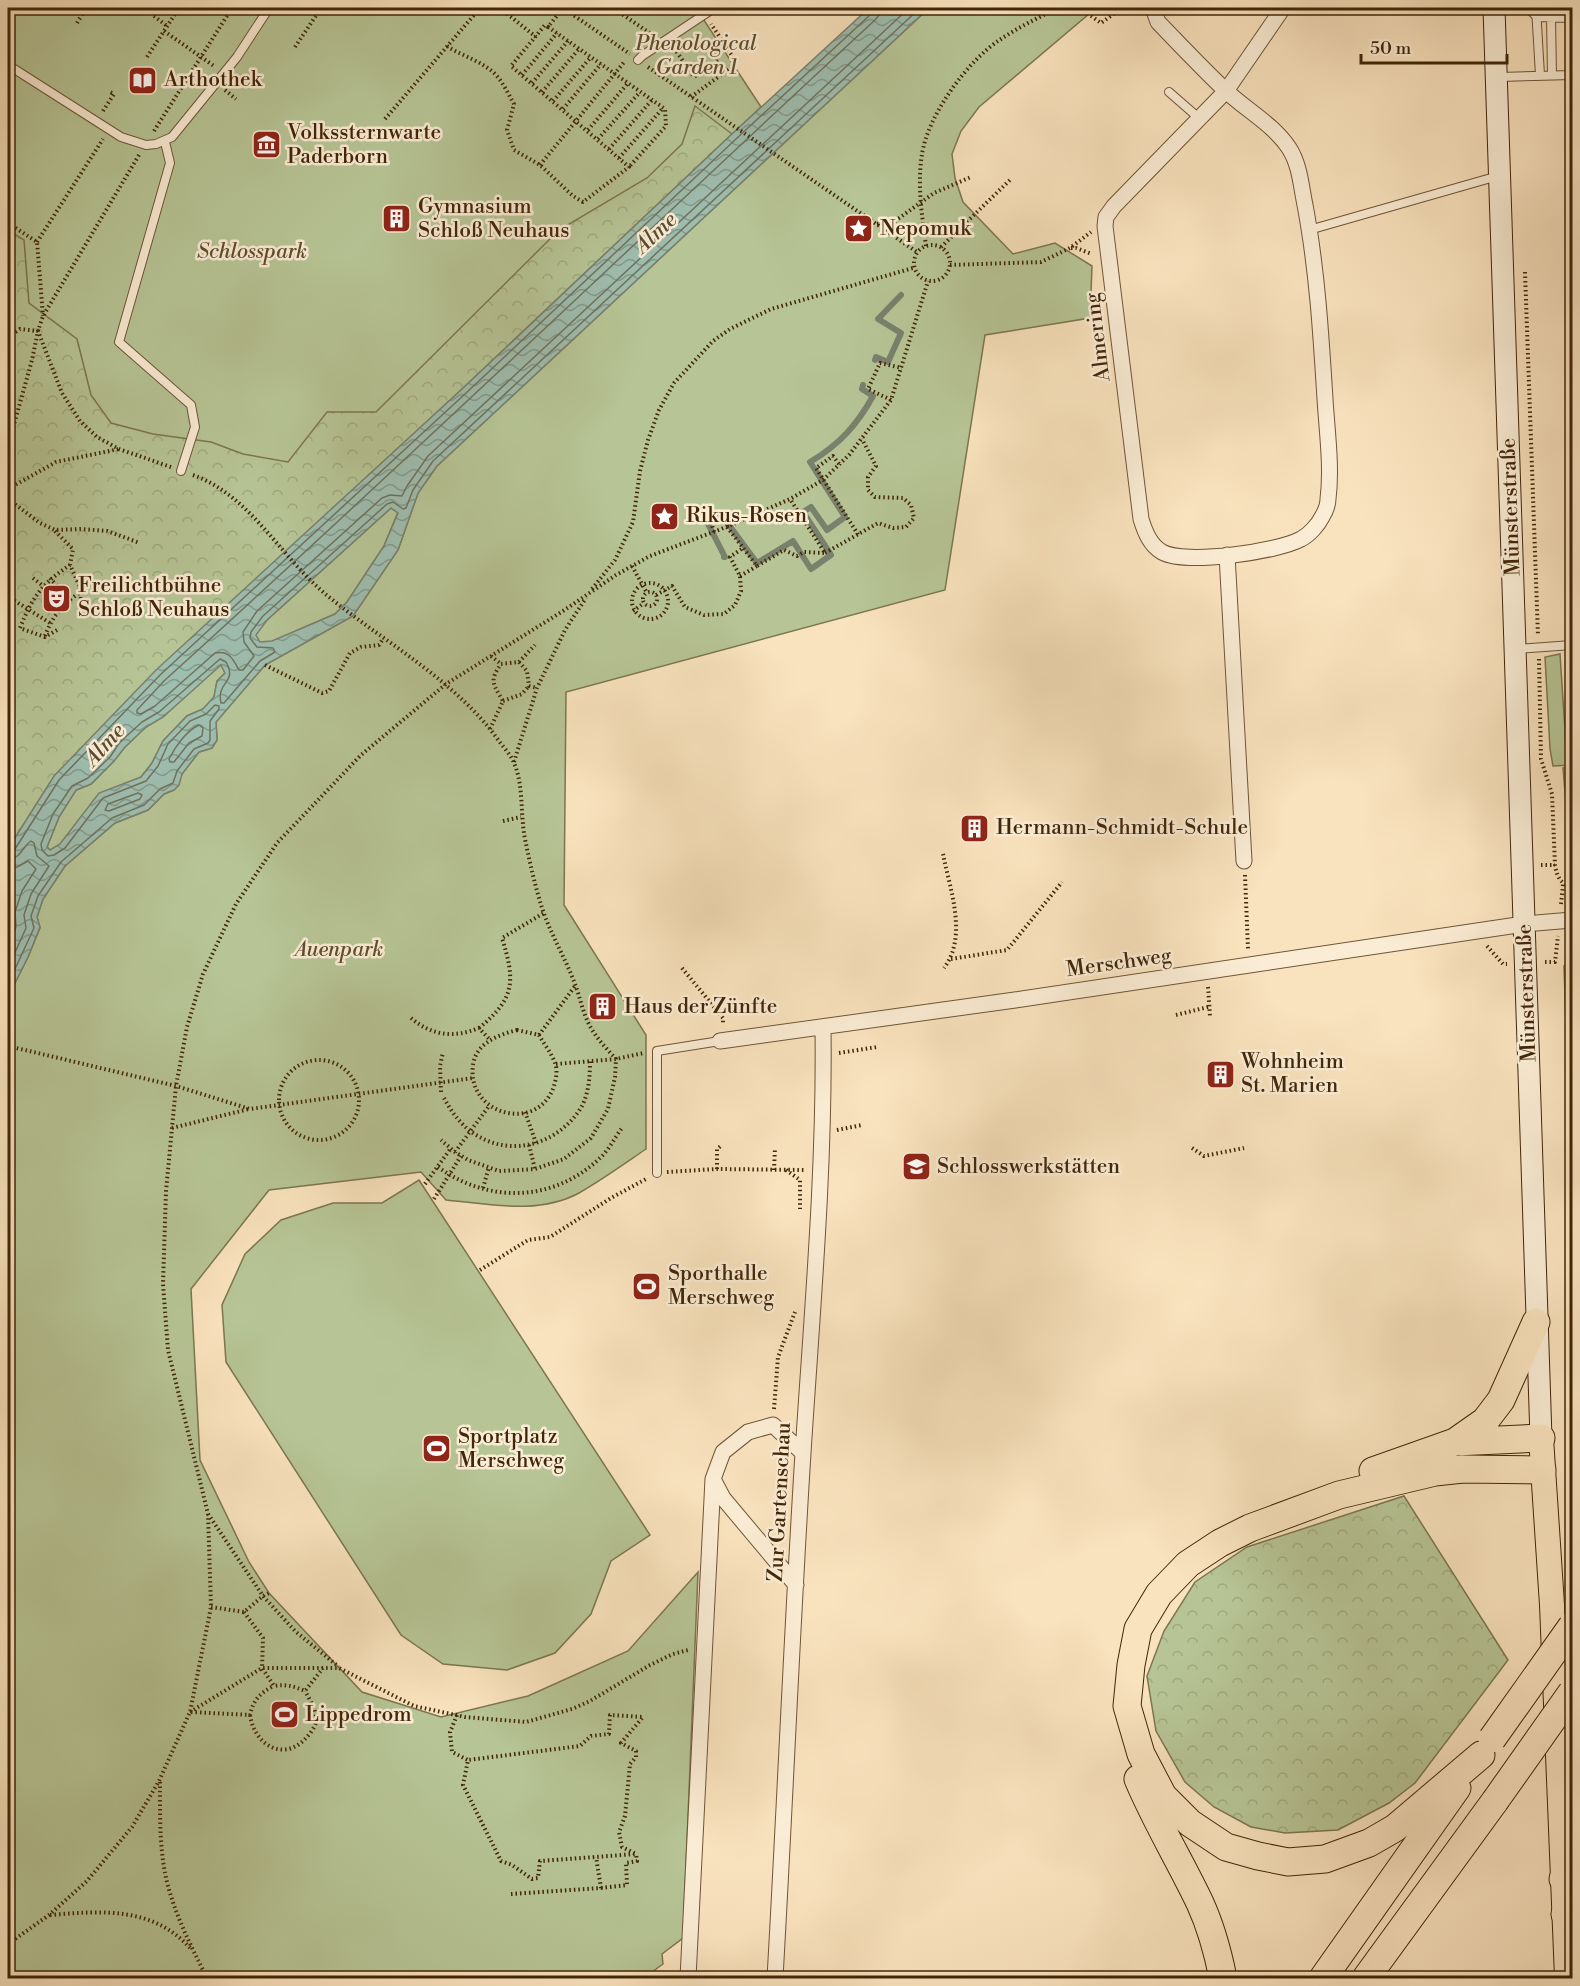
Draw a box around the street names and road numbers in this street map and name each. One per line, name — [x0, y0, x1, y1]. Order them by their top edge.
street label: Almering — [1080, 291, 1116, 384]
street label: Münsterstraße — [1496, 438, 1526, 576]
street label: Münsterstraße — [1512, 924, 1542, 1062]
street label: Merschweg — [1065, 943, 1173, 983]
street label: Zur Gartenschau — [763, 1421, 797, 1583]

